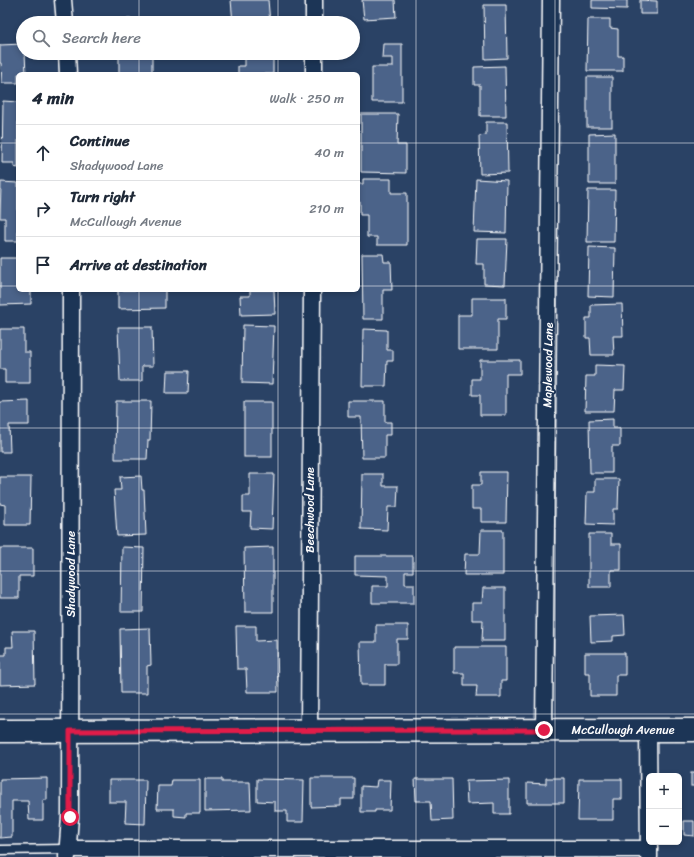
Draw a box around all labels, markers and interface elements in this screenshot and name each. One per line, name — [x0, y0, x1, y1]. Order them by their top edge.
search box — [16, 16, 360, 60]
text: Search here — [62, 25, 141, 51]
icon: search — [30, 27, 52, 49]
text: 4 min — [32, 83, 74, 113]
text: Walk · 250 m — [270, 87, 344, 110]
text: Continue — [70, 128, 130, 154]
text: 40 m — [314, 141, 344, 164]
icon: ahead — [32, 142, 54, 164]
text: Shadywood Lane — [70, 154, 164, 177]
text: Turn right — [70, 184, 135, 210]
text: 210 m — [309, 197, 344, 220]
icon: right — [32, 198, 54, 220]
text: McCullough Avenue — [70, 210, 181, 233]
text: Arrive at destination — [70, 252, 207, 278]
icon: arrive — [32, 254, 54, 276]
street label: Maplewood Lane — [536, 322, 560, 408]
street label: Beechwood Lane — [299, 467, 321, 553]
street label: Shadywood Lane — [60, 531, 82, 617]
street label: McCullough Avenue — [572, 719, 675, 741]
route end — [535, 721, 553, 739]
map controls — [646, 773, 682, 845]
button: + — [646, 773, 682, 809]
route start — [61, 808, 79, 826]
button: − — [646, 809, 682, 845]

